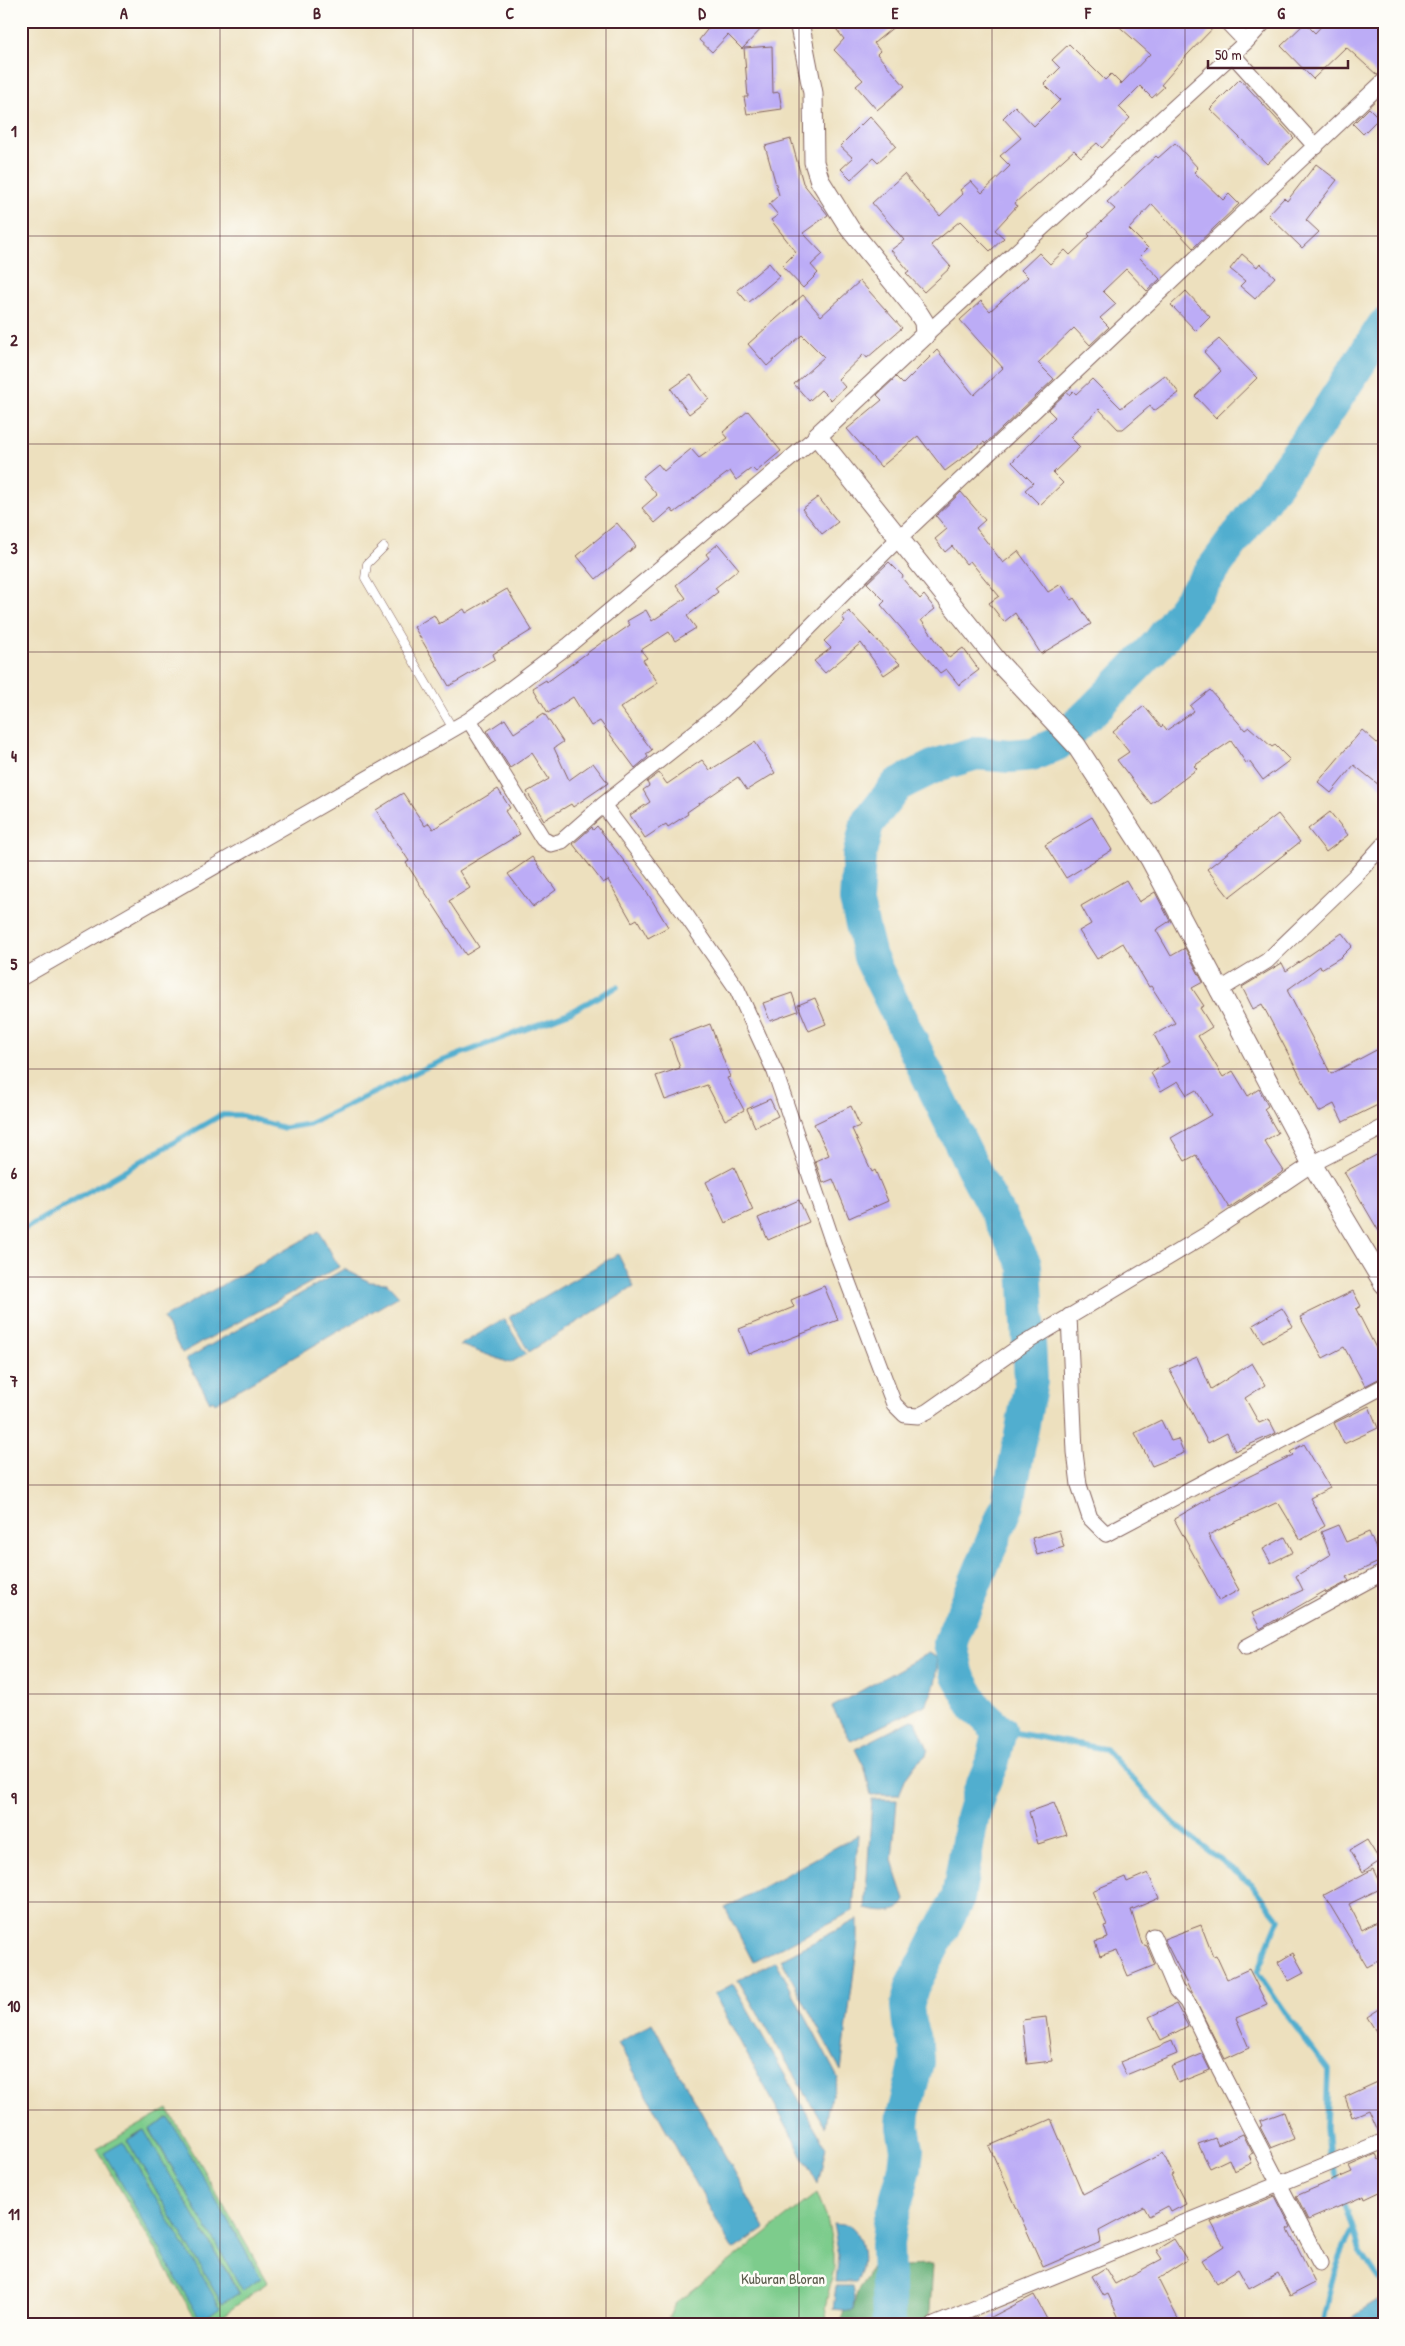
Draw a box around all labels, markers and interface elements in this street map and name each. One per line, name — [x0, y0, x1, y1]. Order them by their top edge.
text: A — [120, 2, 128, 24]
text: B — [313, 2, 321, 24]
text: C — [506, 2, 515, 24]
text: D — [698, 2, 706, 24]
text: E — [891, 2, 899, 24]
text: F — [1084, 2, 1092, 24]
text: G — [1277, 2, 1285, 24]
scale bar — [1208, 38, 1348, 70]
text: 50 m — [1215, 44, 1242, 65]
text: 1 — [11, 120, 17, 142]
text: 2 — [10, 329, 18, 351]
text: 3 — [10, 537, 18, 559]
text: 4 — [11, 745, 17, 767]
text: 5 — [11, 953, 18, 975]
text: 6 — [11, 1162, 18, 1184]
text: 7 — [9, 1370, 18, 1392]
text: 8 — [11, 1578, 18, 1600]
text: 9 — [11, 1787, 17, 1809]
text: 10 — [8, 1995, 20, 2017]
text: 11 — [8, 2203, 20, 2225]
park label: Kuburan Bloran — [741, 2268, 825, 2289]

